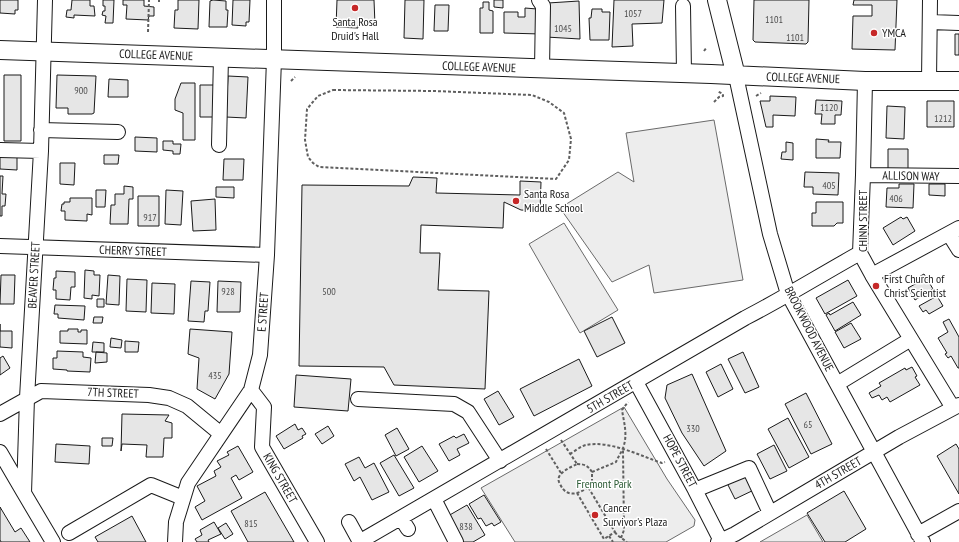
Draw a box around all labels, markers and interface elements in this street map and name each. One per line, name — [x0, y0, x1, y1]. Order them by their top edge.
marker: Santa Rosa Druid's Hall — [350, 3, 360, 13]
house number: 1057 — [624, 7, 642, 20]
house number: 1101 — [765, 13, 783, 26]
place label: Santa Rosa Druid's Hall — [331, 14, 379, 43]
house number: 1045 — [554, 22, 572, 35]
place label: YMCA — [882, 25, 906, 40]
marker: YMCA — [869, 28, 879, 38]
house number: 1101 — [786, 31, 804, 44]
street label: COLLEGE AVENUE — [119, 46, 193, 63]
street label: COLLEGE AVENUE — [442, 58, 516, 75]
street label: COLLEGE AVENUE — [766, 69, 840, 86]
house number: 900 — [74, 84, 88, 97]
house number: 1120 — [820, 101, 839, 114]
house number: 1212 — [934, 112, 952, 125]
street label: ALLISON WAY — [882, 168, 940, 184]
house number: 405 — [822, 179, 836, 192]
place label: Santa Rosa Middle School — [524, 186, 583, 215]
street label: CHINN STREET — [855, 189, 870, 252]
house number: 406 — [889, 192, 903, 205]
marker: Santa Rosa Middle School — [511, 196, 521, 206]
house number: 917 — [143, 211, 157, 224]
street label: BEAVER STREET — [24, 241, 43, 309]
street label: CHERRY STREET — [99, 242, 168, 259]
place label: First Church of Christ Scientist — [884, 271, 947, 300]
marker: First Church of Christ Scientist — [871, 281, 881, 291]
street label: BROOKWOOD AVENUE — [782, 284, 837, 374]
house number: 928 — [221, 285, 235, 298]
house number: 500 — [322, 285, 336, 298]
street label: E STREET — [254, 291, 271, 332]
house number: 435 — [208, 369, 222, 382]
street label: 5TH STREET — [584, 377, 636, 416]
street label: 7TH STREET — [87, 384, 140, 401]
house number: 65 — [804, 418, 813, 431]
house number: 330 — [686, 422, 700, 435]
street label: HOPE STREET — [660, 432, 701, 490]
street label: KING STREET — [260, 450, 301, 506]
street label: 4TH STREET — [812, 453, 864, 492]
park label: Fremont Park — [576, 476, 632, 491]
place label: Cancer Survivor's Plaza — [603, 500, 667, 529]
marker: Cancer Survivor's Plaza — [590, 510, 600, 520]
house number: 815 — [244, 517, 258, 530]
house number: 838 — [459, 520, 473, 533]

